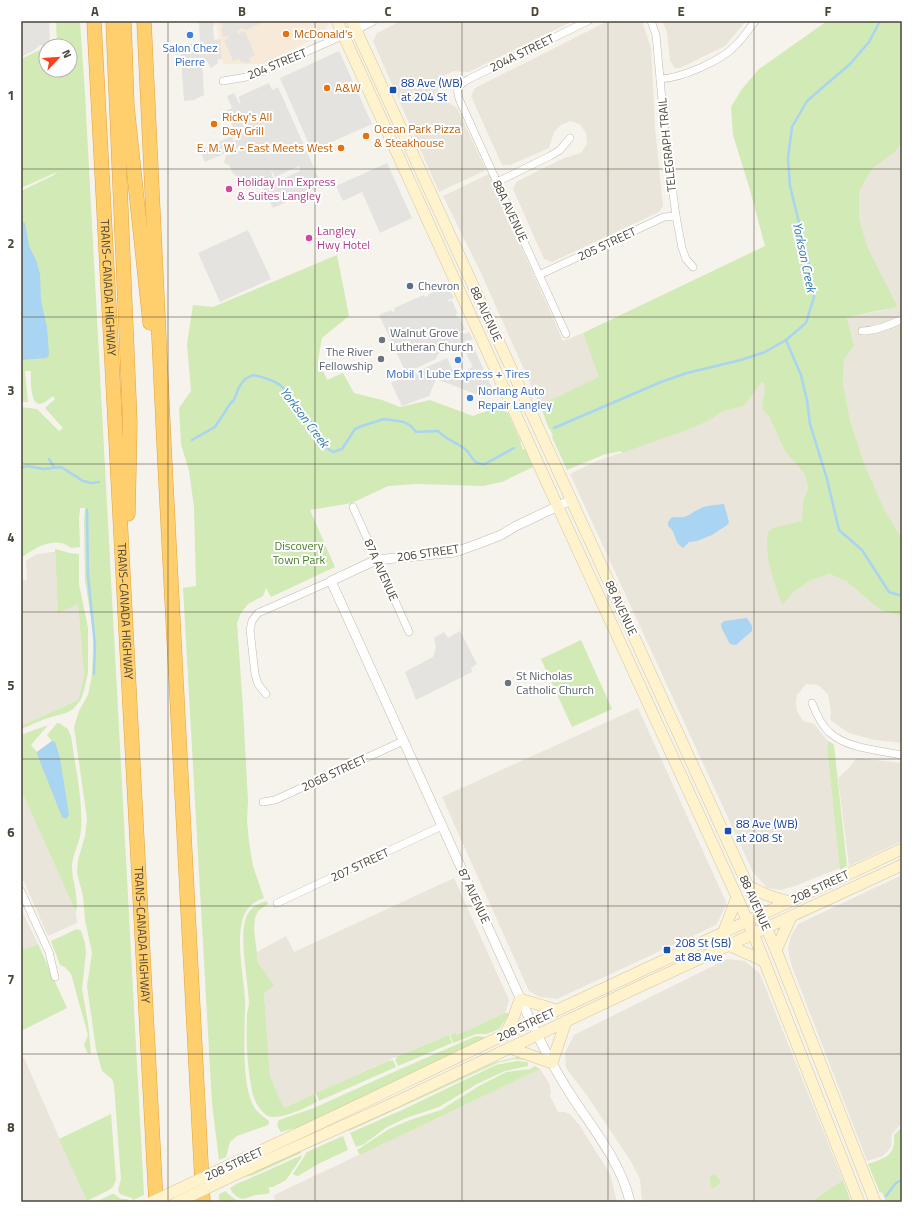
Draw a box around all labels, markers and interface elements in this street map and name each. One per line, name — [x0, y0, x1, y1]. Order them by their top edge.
text: A — [91, 1, 99, 21]
text: B — [238, 1, 246, 21]
text: C — [384, 1, 392, 21]
text: D — [531, 1, 539, 21]
text: E — [677, 1, 685, 21]
text: F — [825, 1, 832, 21]
place label: McDonald's — [294, 24, 353, 43]
street label: 204A STREET — [486, 28, 558, 76]
marker: McDonald's — [281, 29, 291, 39]
marker: Salon Chez Pierre — [185, 30, 195, 40]
north arrow — [38, 38, 78, 78]
place label: Salon Chez Pierre — [162, 38, 218, 71]
street label: 204 STREET — [244, 43, 310, 84]
text: N — [58, 47, 76, 61]
place label: 88 Ave (WB) at 204 St — [401, 73, 463, 106]
place label: A&W — [335, 78, 361, 97]
marker: A&W — [322, 83, 332, 93]
text: 1 — [7, 85, 15, 105]
marker: 88 Ave (WB) at 204 St — [388, 85, 398, 95]
street label: TELEGRAPH TRAIL — [652, 97, 681, 193]
place label: Ricky's All Day Grill — [222, 107, 272, 140]
marker: Ricky's All Day Grill — [209, 119, 219, 129]
place label: Ocean Park Pizza & Steakhouse — [374, 119, 461, 152]
marker: Ocean Park Pizza & Steakhouse — [361, 131, 371, 141]
place label: E. M. W. - East Meets West — [197, 138, 334, 157]
marker: E. M. W. - East Meets West — [336, 143, 346, 153]
place label: Holiday Inn Express & Suites Langley — [237, 172, 336, 205]
street label: 88A AVENUE — [488, 177, 533, 245]
marker: Holiday Inn Express & Suites Langley — [224, 184, 234, 194]
street label: TRANS-CANADA HIGHWAY — [95, 219, 122, 357]
water label: Yorkson Creek — [788, 220, 823, 296]
place label: Langley Hwy Hotel — [317, 221, 370, 254]
street label: 205 STREET — [574, 221, 640, 265]
text: 2 — [7, 233, 15, 253]
marker: Langley Hwy Hotel — [304, 233, 314, 243]
place label: Chevron — [418, 276, 460, 295]
marker: Chevron — [405, 281, 415, 291]
street label: 88 AVENUE — [465, 283, 508, 345]
place label: Walnut Grove Lutheran Church — [390, 323, 473, 356]
marker: Walnut Grove Lutheran Church — [377, 335, 387, 345]
place label: The River Fellowship — [319, 342, 373, 375]
marker: The River Fellowship — [376, 354, 386, 364]
marker: Mobil 1 Lube Express + Tires — [453, 355, 463, 365]
place label: Mobil 1 Lube Express + Tires — [386, 364, 530, 383]
text: 3 — [7, 380, 15, 400]
place label: Norlang Auto Repair Langley — [478, 381, 552, 414]
water label: Yorkson Creek — [275, 382, 336, 453]
marker: Norlang Auto Repair Langley — [465, 393, 475, 403]
text: 4 — [7, 527, 15, 547]
park label: Discovery Town Park — [273, 536, 326, 569]
street label: 87A AVENUE — [359, 536, 404, 604]
street label: 206 STREET — [396, 539, 461, 566]
street label: TRANS-CANADA HIGHWAY — [112, 542, 139, 681]
street label: 88 AVENUE — [600, 577, 643, 639]
place label: St Nicholas Catholic Church — [516, 666, 594, 699]
text: 5 — [7, 675, 15, 695]
marker: St Nicholas Catholic Church — [503, 678, 513, 688]
street label: 206B STREET — [298, 749, 370, 796]
place label: 88 Ave (WB) at 208 St — [736, 814, 798, 847]
text: 6 — [7, 822, 15, 842]
marker: 88 Ave (WB) at 208 St — [723, 826, 733, 836]
street label: 207 STREET — [327, 842, 393, 886]
street label: 208 STREET — [787, 864, 853, 908]
street label: 87 AVENUE — [453, 865, 496, 927]
street label: TRANS-CANADA HIGHWAY — [129, 866, 156, 1004]
street label: 88 AVENUE — [735, 872, 776, 934]
place label: 208 St (SB) at 88 Ave — [675, 933, 731, 966]
marker: 208 St (SB) at 88 Ave — [662, 945, 672, 955]
text: 7 — [7, 969, 15, 989]
street label: 208 STREET — [493, 1002, 559, 1046]
text: 8 — [7, 1117, 15, 1137]
street label: 208 STREET — [201, 1141, 267, 1185]

